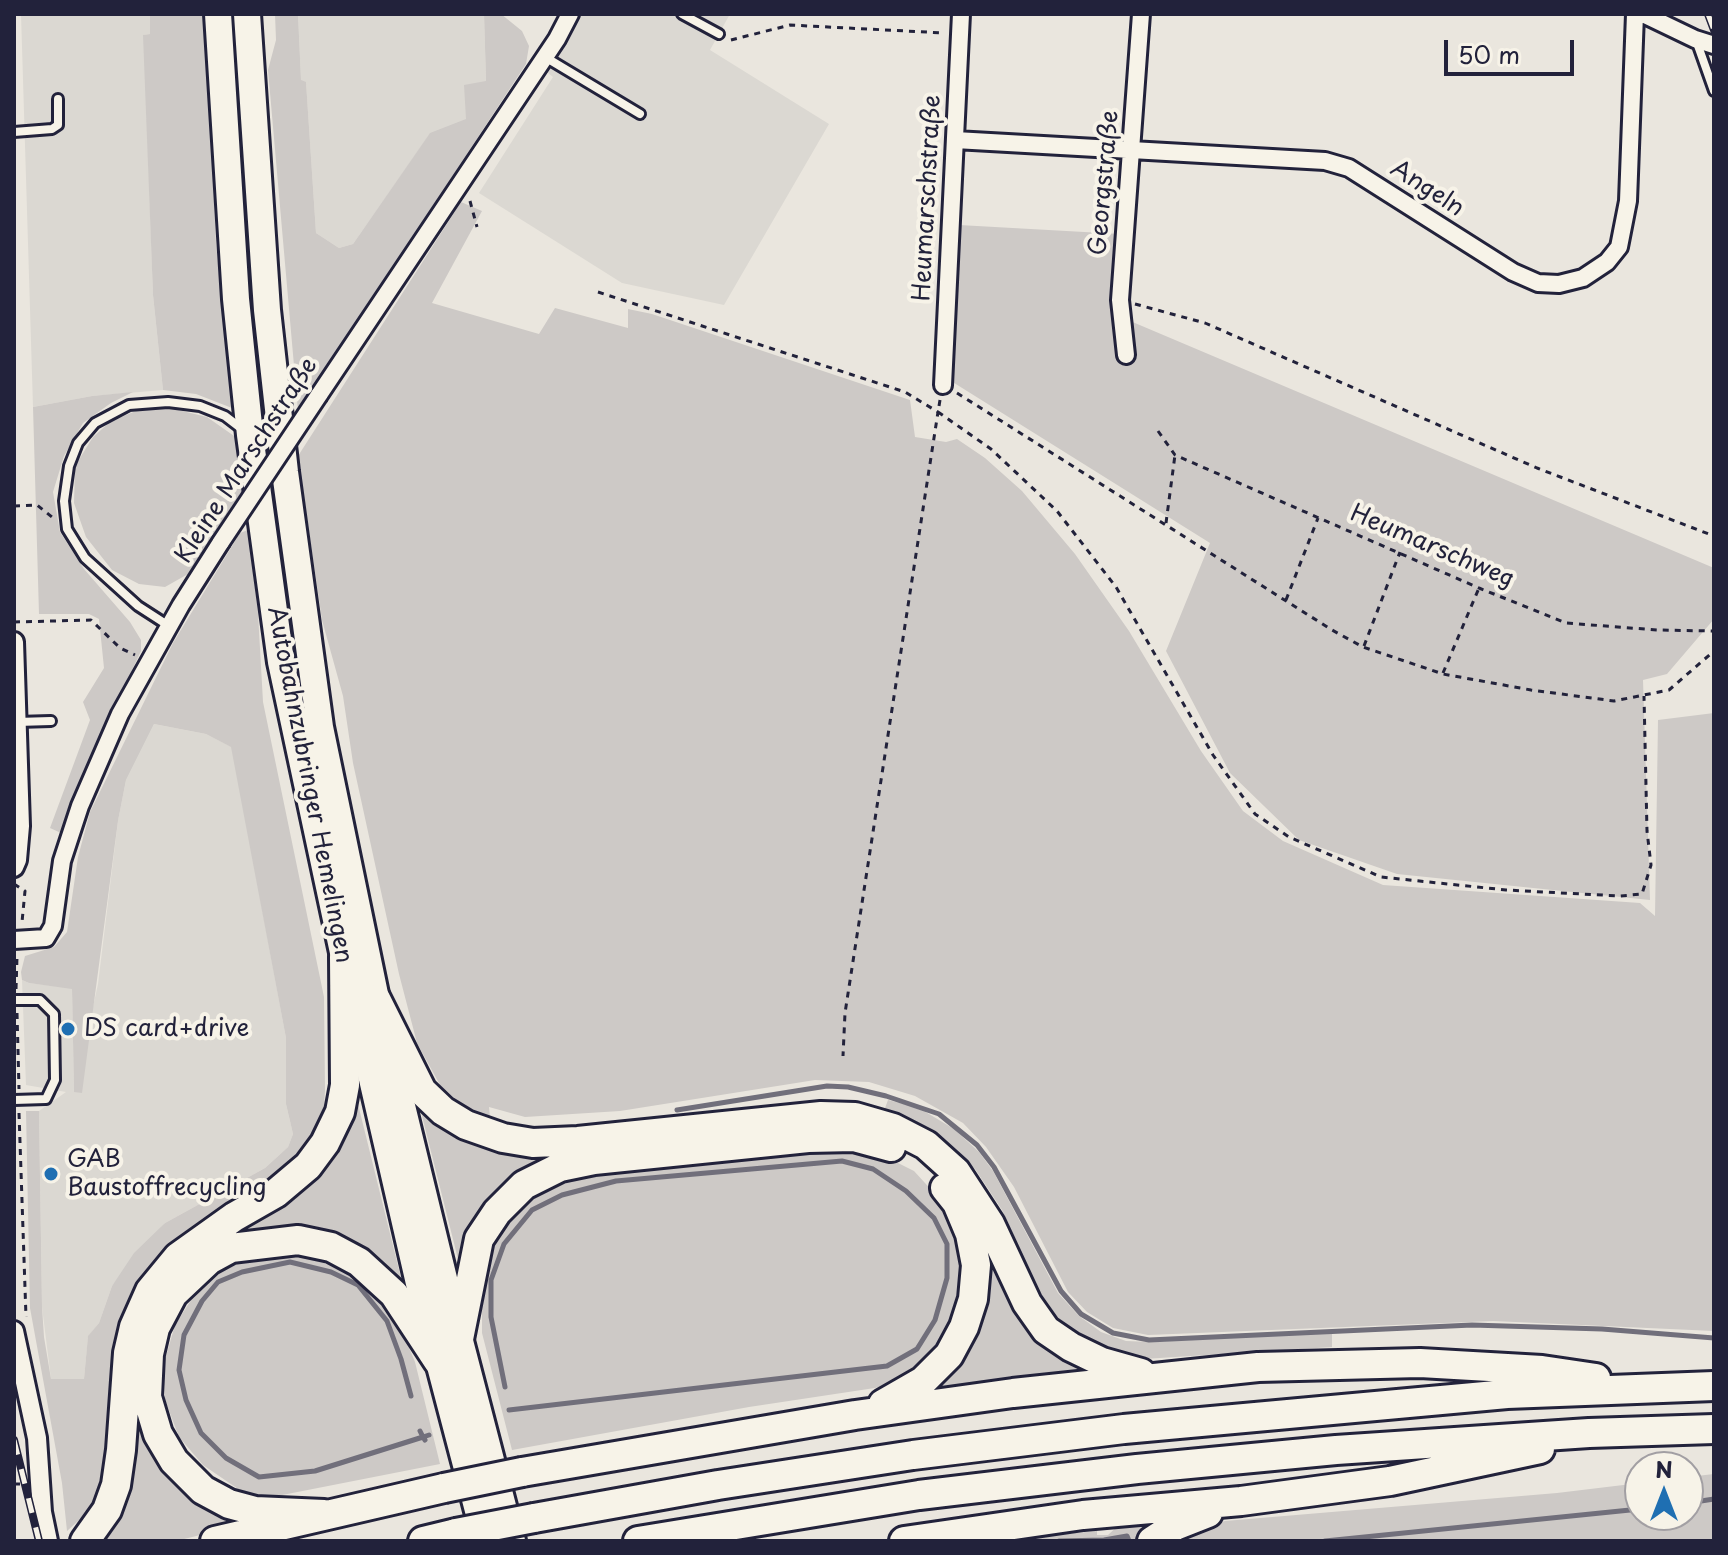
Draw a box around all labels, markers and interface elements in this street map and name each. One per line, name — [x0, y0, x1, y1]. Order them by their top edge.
scale bar — [1448, 24, 1578, 74]
text: 50 m — [1458, 36, 1520, 72]
street label: Heumarschstraße — [908, 94, 948, 302]
street label: Georgstraße — [1084, 109, 1126, 257]
street label: Angeln — [1385, 155, 1469, 223]
street label: Kleine Marschstraße — [170, 353, 324, 569]
street label: Heumarschweg — [1346, 499, 1518, 595]
street label: Autobahnzubringer Hemelingen — [260, 604, 358, 966]
place label: DS card+drive — [84, 1015, 249, 1043]
marker: DS card+drive — [59, 1020, 77, 1038]
place label: GAB Baustoffrecycling — [67, 1146, 267, 1202]
marker: GAB Baustoffrecycling — [42, 1165, 60, 1183]
north arrow — [1624, 1451, 1704, 1531]
text: N — [1655, 1452, 1673, 1485]

